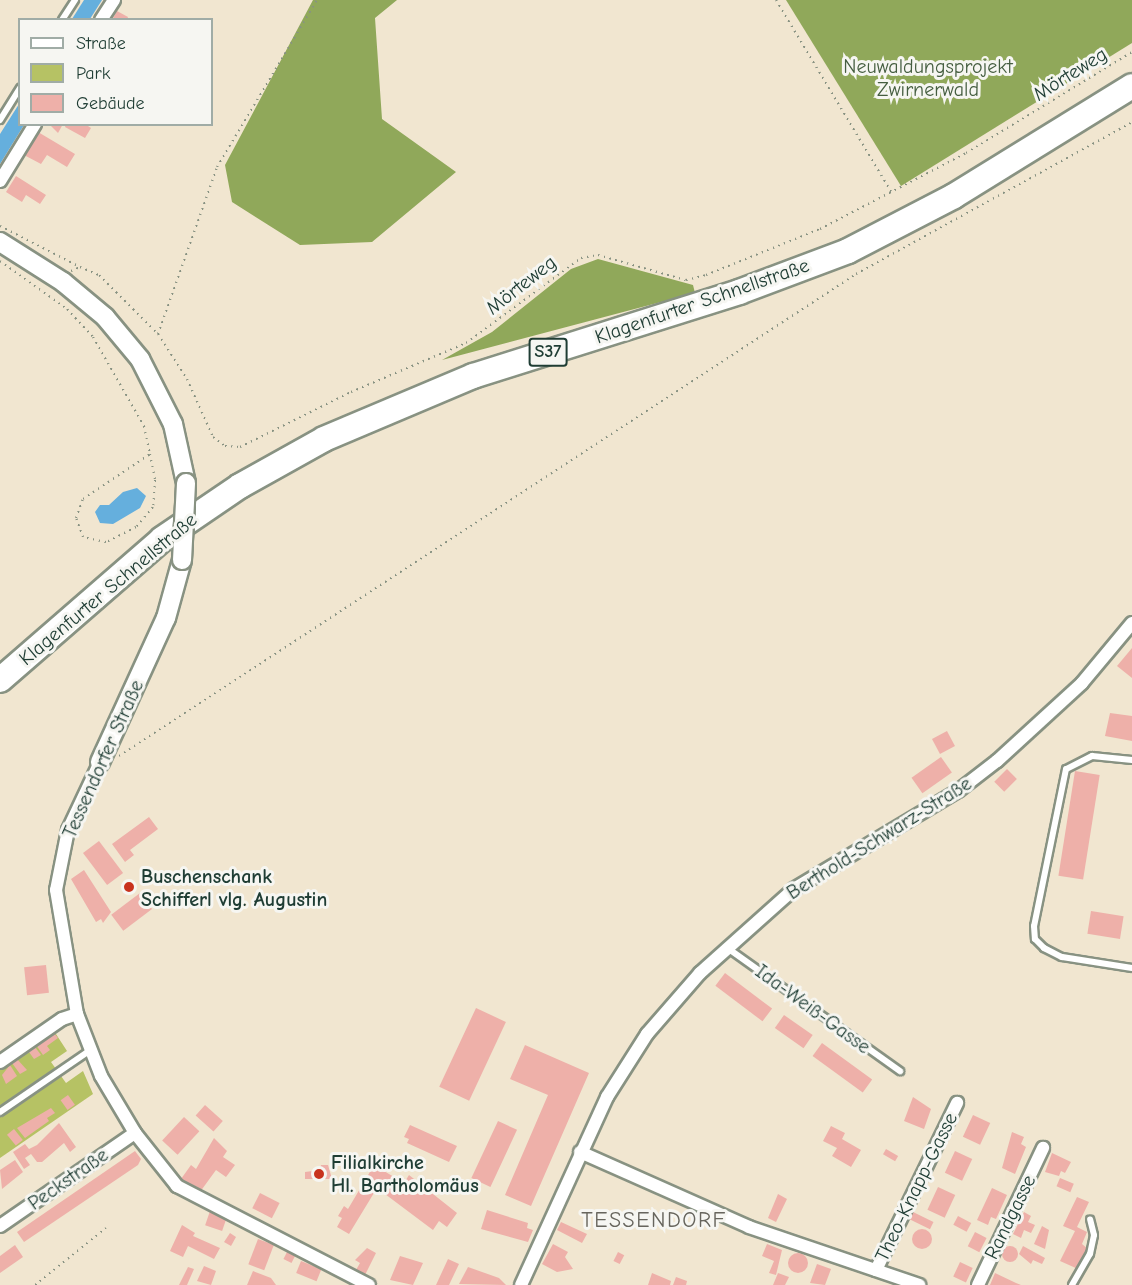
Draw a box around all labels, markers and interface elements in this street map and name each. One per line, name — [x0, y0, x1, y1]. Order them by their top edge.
legend — [18, 18, 213, 126]
text: Straße — [76, 33, 126, 54]
street label: Mörteweg — [1029, 42, 1111, 106]
park label: Neuwaldungsprojekt Zwirnerwald — [843, 54, 1013, 101]
text: Park — [76, 63, 110, 84]
text: Gebäude — [76, 93, 145, 114]
street label: Mörteweg — [481, 250, 561, 320]
street label: Klagenfurter Schnellstraße — [592, 253, 812, 349]
road number: S37 — [528, 337, 568, 367]
street label: Klagenfurter Schnellstraße — [14, 508, 202, 670]
street label: Tessendorfer Straße — [57, 676, 149, 842]
street label: Berthold-Schwarz-Straße — [782, 771, 976, 905]
place label: Buschenschank Schifferl vlg. Augustin — [141, 864, 327, 911]
marker: Buschenschank Schifferl vlg. Augustin — [122, 880, 136, 894]
street label: Ida-Weiß-Gasse — [751, 959, 875, 1059]
street label: Theo-Knapp-Gasse — [870, 1109, 962, 1265]
street label: Peckstraße — [23, 1143, 113, 1215]
place label: Filialkirche Hl. Bartholomäus — [331, 1150, 479, 1197]
marker: Filialkirche Hl. Bartholomäus — [312, 1167, 326, 1181]
street label: Randgasse — [979, 1171, 1041, 1263]
district label: TESSENDORF — [581, 1208, 727, 1234]

